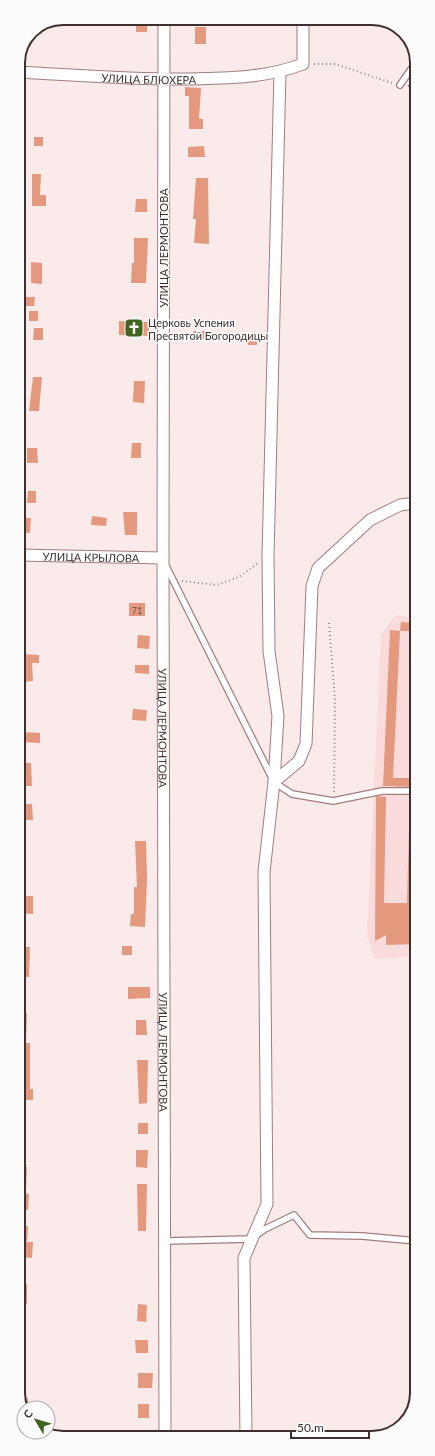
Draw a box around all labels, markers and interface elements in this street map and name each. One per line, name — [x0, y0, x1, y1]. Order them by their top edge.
street label: УЛИЦА БЛЮХЕРА — [101, 70, 197, 86]
street label: УЛИЦА ЛЕРМОНТОВА — [157, 188, 170, 308]
place label: Церковь Успения Пресвятой Богородицы — [148, 316, 268, 342]
church icon: Церковь Успения Пресвятой Богородицы — [123, 317, 145, 339]
street label: УЛИЦА КРЫЛОВА — [43, 549, 140, 564]
house number: 71 — [132, 605, 142, 616]
street label: УЛИЦА ЛЕРМОНТОВА — [157, 668, 170, 788]
street label: УЛИЦА ЛЕРМОНТОВА — [157, 992, 171, 1112]
north arrow — [16, 1400, 56, 1440]
text: С — [20, 1406, 36, 1420]
scale bar — [291, 1414, 369, 1440]
text: 50 m — [297, 1420, 324, 1435]

